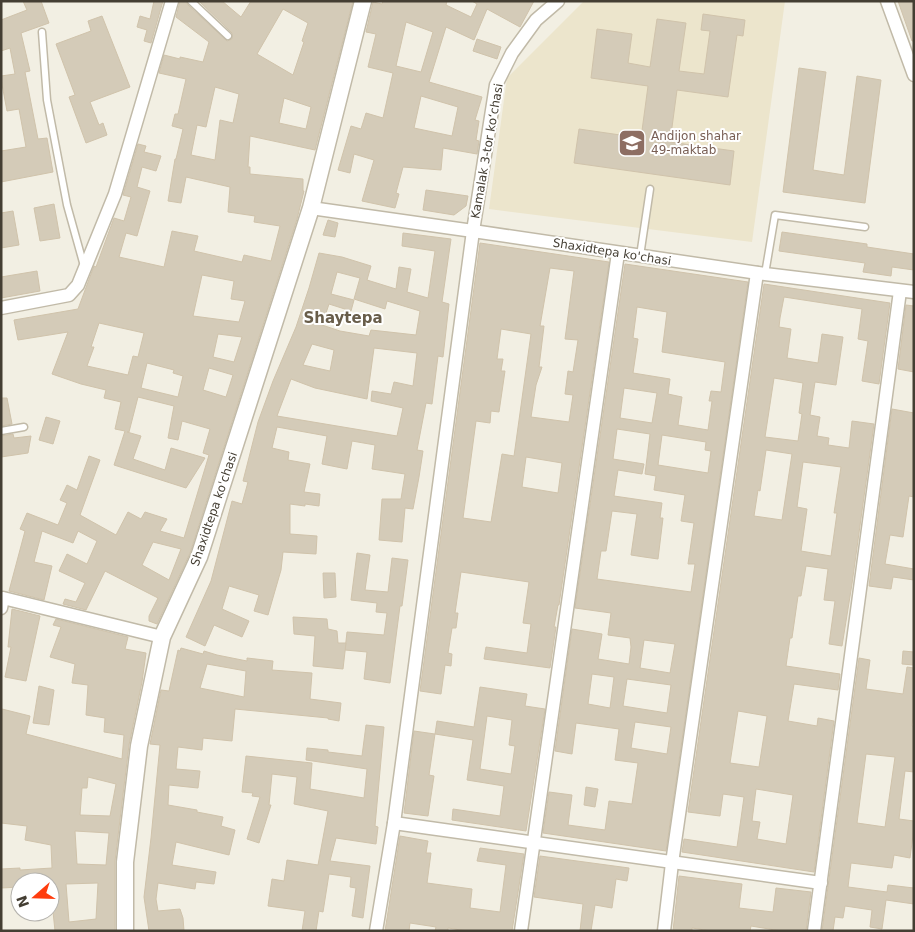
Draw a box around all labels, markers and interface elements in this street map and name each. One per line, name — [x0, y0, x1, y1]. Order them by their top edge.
street label: Kamalak 3-tor koʻchasi — [468, 82, 506, 220]
school or university icon: Andijon shahar 49-maktab — [617, 128, 647, 158]
place label: Andijon shahar 49-maktab — [651, 129, 741, 157]
street label: Shaxidtepa ko'chasi — [552, 236, 672, 268]
district label: Shaytepa — [303, 309, 383, 327]
street label: Shaxidtepa ko'chasi — [188, 450, 240, 568]
north arrow — [10, 872, 60, 922]
text: N — [13, 893, 32, 910]

